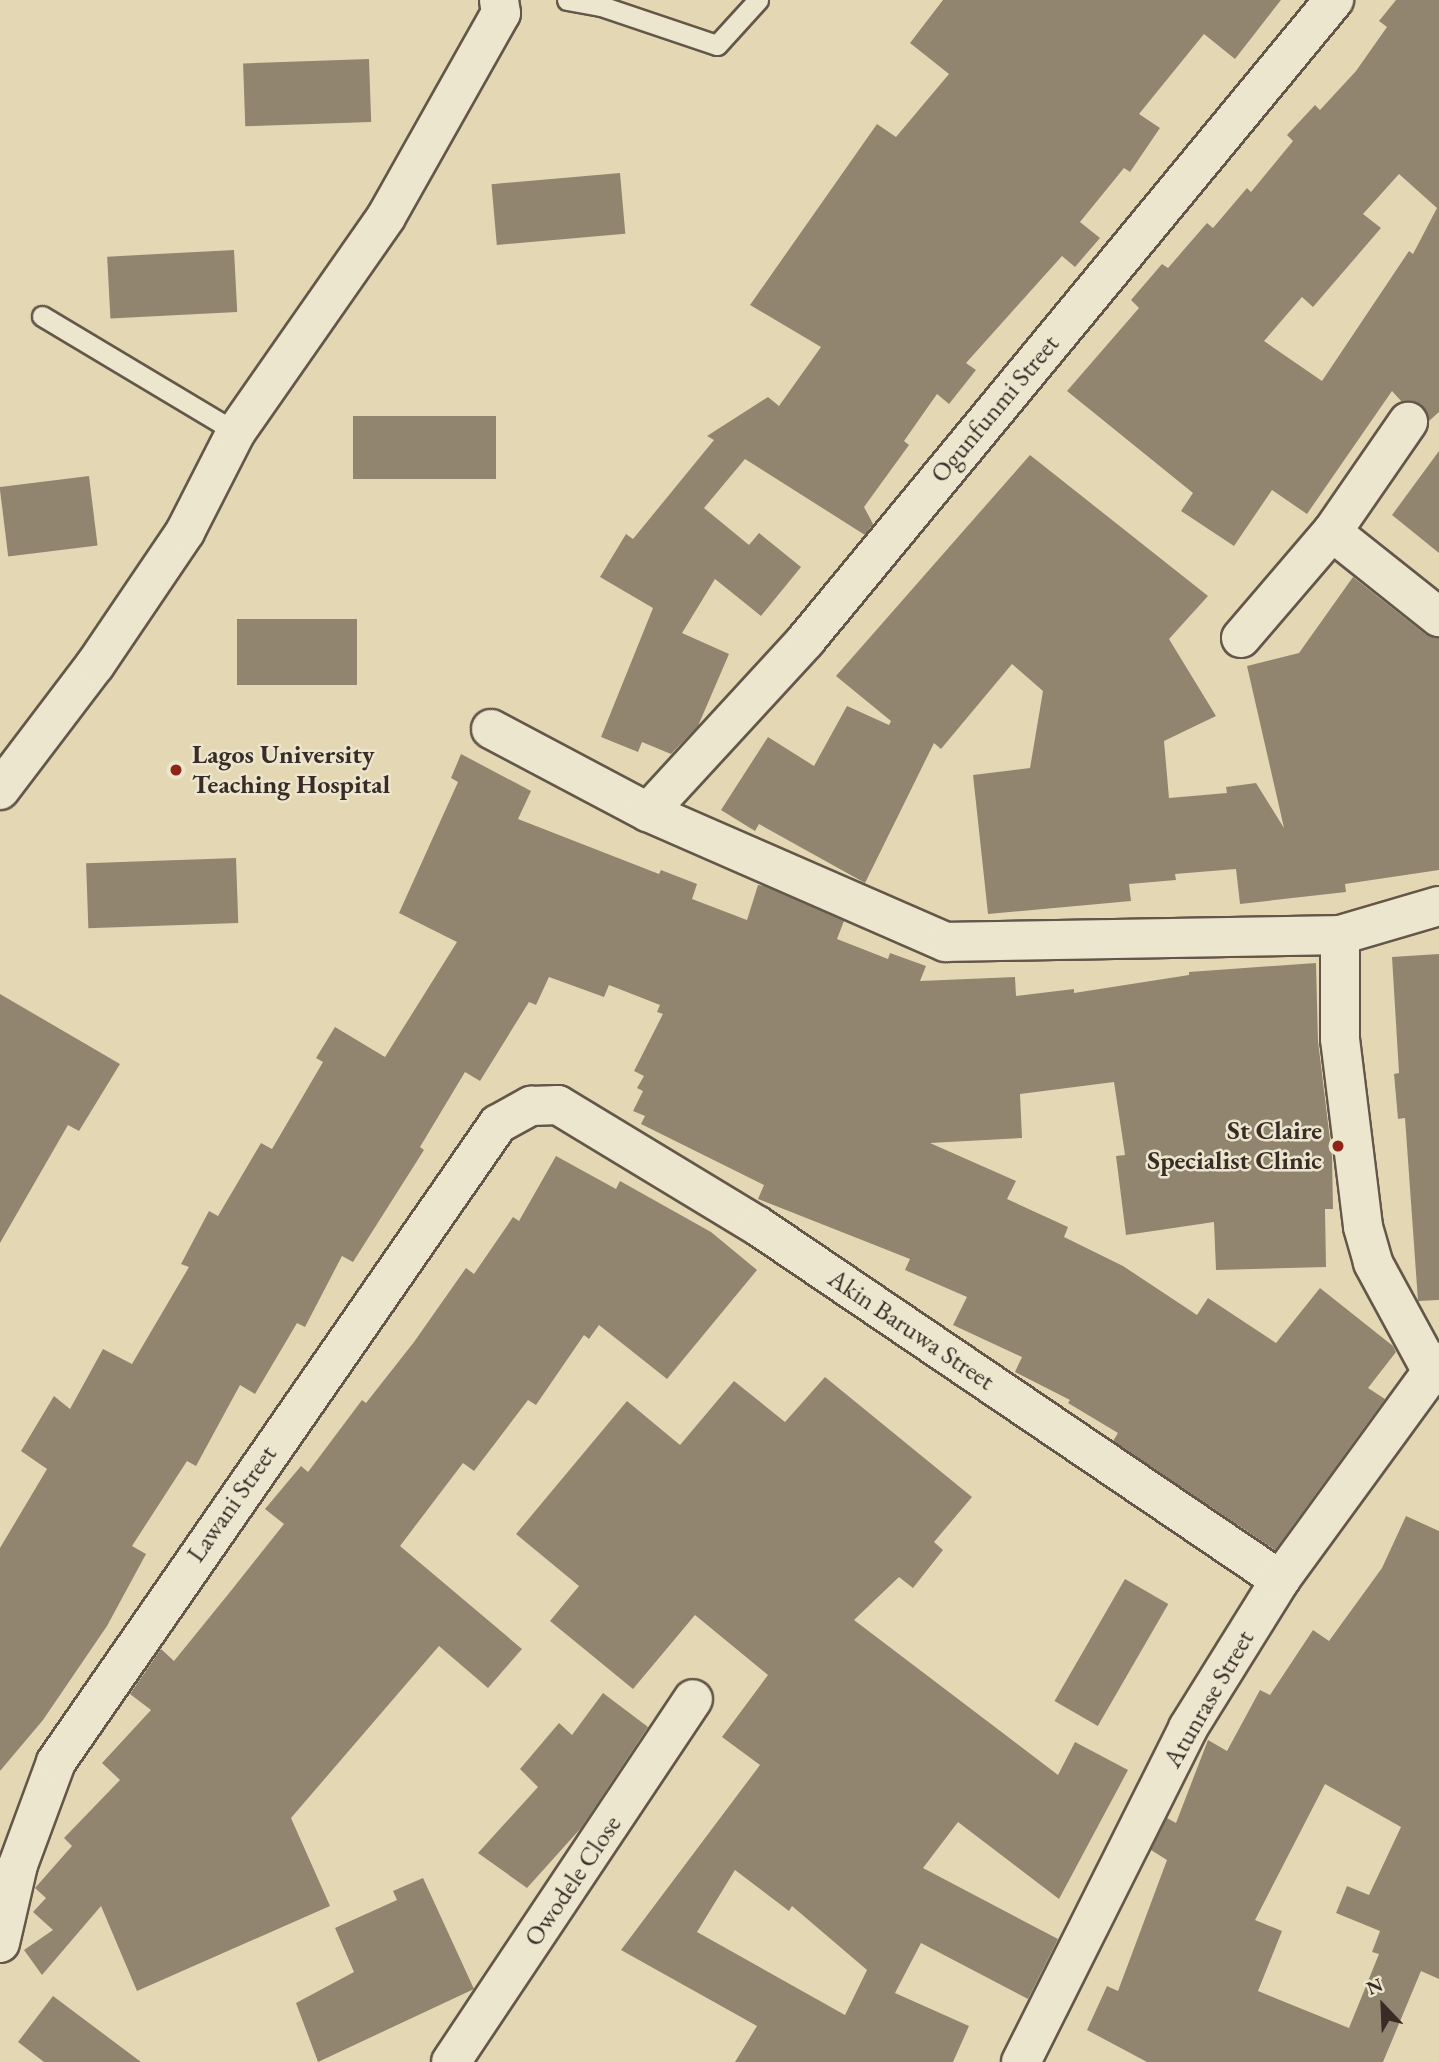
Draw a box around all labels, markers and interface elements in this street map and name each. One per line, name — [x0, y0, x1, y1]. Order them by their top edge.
street label: Ogunfunmi Street — [924, 329, 1066, 489]
place label: Lagos University Teaching Hospital — [192, 739, 390, 800]
marker: Lagos University Teaching Hospital — [166, 760, 186, 780]
place label: St Claire Specialist Clinic — [1147, 1115, 1322, 1176]
marker: St Claire Specialist Clinic — [1328, 1136, 1348, 1156]
street label: Akin Baruwa Street — [822, 1263, 1000, 1397]
street label: Lawani Street — [180, 1440, 284, 1568]
street label: Atunrase Street — [1157, 1625, 1261, 1773]
street label: Owodele Close — [518, 1810, 628, 1952]
north arrow — [1348, 1971, 1418, 2041]
text: N — [1363, 1972, 1387, 2001]

